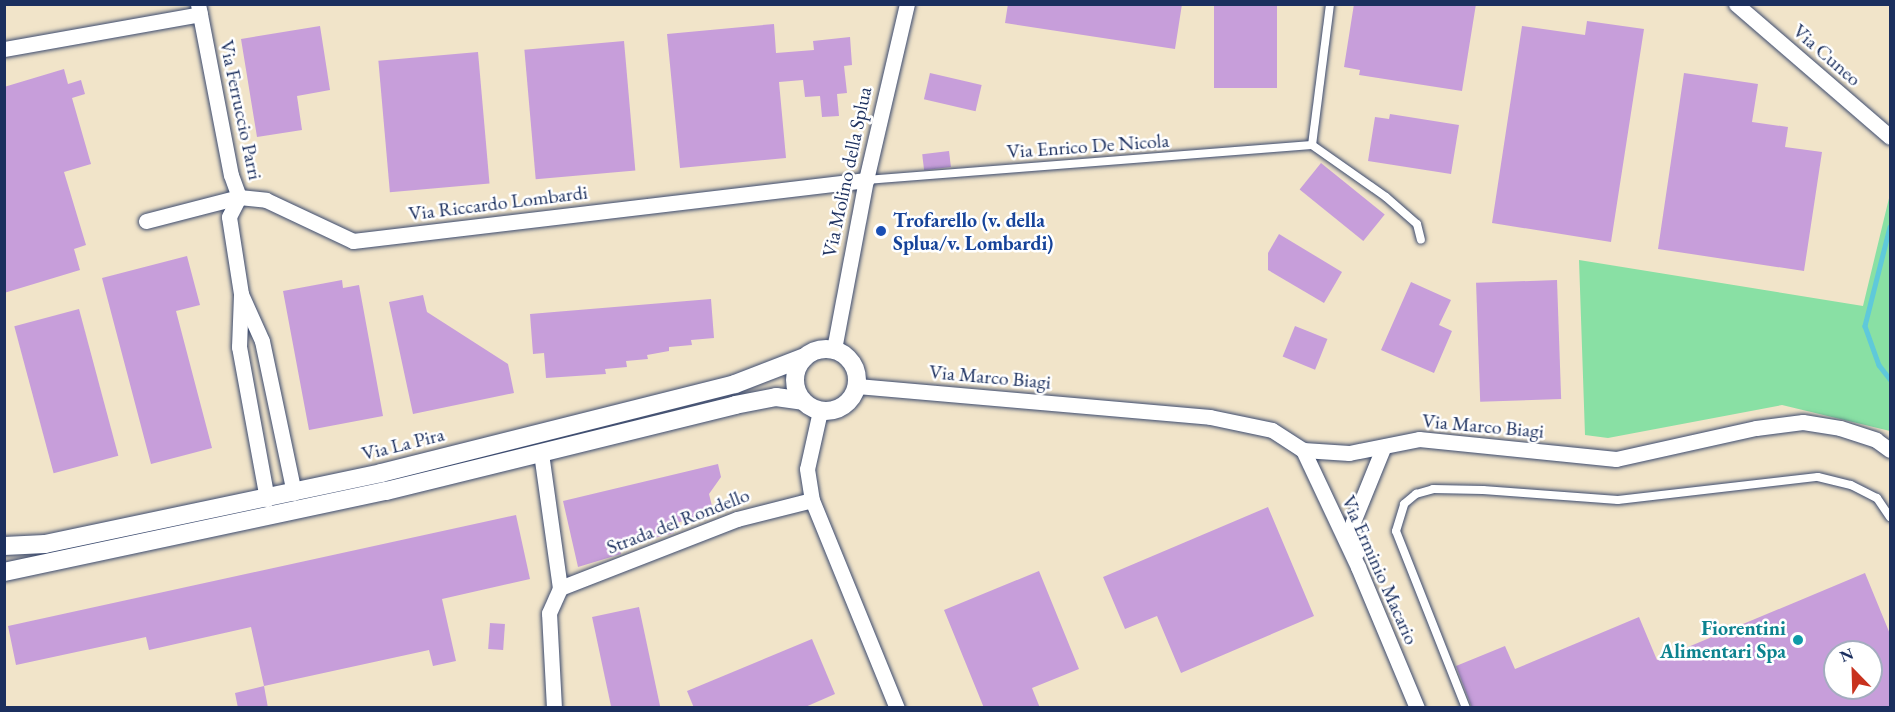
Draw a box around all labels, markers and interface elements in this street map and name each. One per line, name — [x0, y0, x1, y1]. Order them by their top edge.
street label: Via Cuneo — [1788, 19, 1866, 91]
street label: Via Ferruccio Parri — [214, 38, 268, 182]
street label: Via Molino della Splua — [817, 85, 877, 259]
street label: Via Enrico De Nicola — [1006, 128, 1170, 164]
street label: Via Riccardo Lombardi — [407, 180, 589, 226]
place label: Trofarello (v. della Splua/v. Lombardi) — [893, 208, 1053, 255]
marker: Trofarello (v. della Splua/v. Lombardi) — [874, 224, 888, 238]
street label: Via Marco Biagi — [928, 360, 1052, 394]
street label: Via Marco Biagi — [1421, 409, 1545, 443]
street label: Via La Pira — [359, 422, 447, 466]
street label: Strada del Rondello — [603, 483, 753, 559]
street label: Via Erminio Macario — [1336, 492, 1424, 648]
place label: Fiorentini Alimentari Spa — [1660, 616, 1786, 663]
marker: Fiorentini Alimentari Spa — [1791, 633, 1805, 647]
north arrow — [1823, 640, 1883, 700]
text: N — [1836, 643, 1857, 667]

